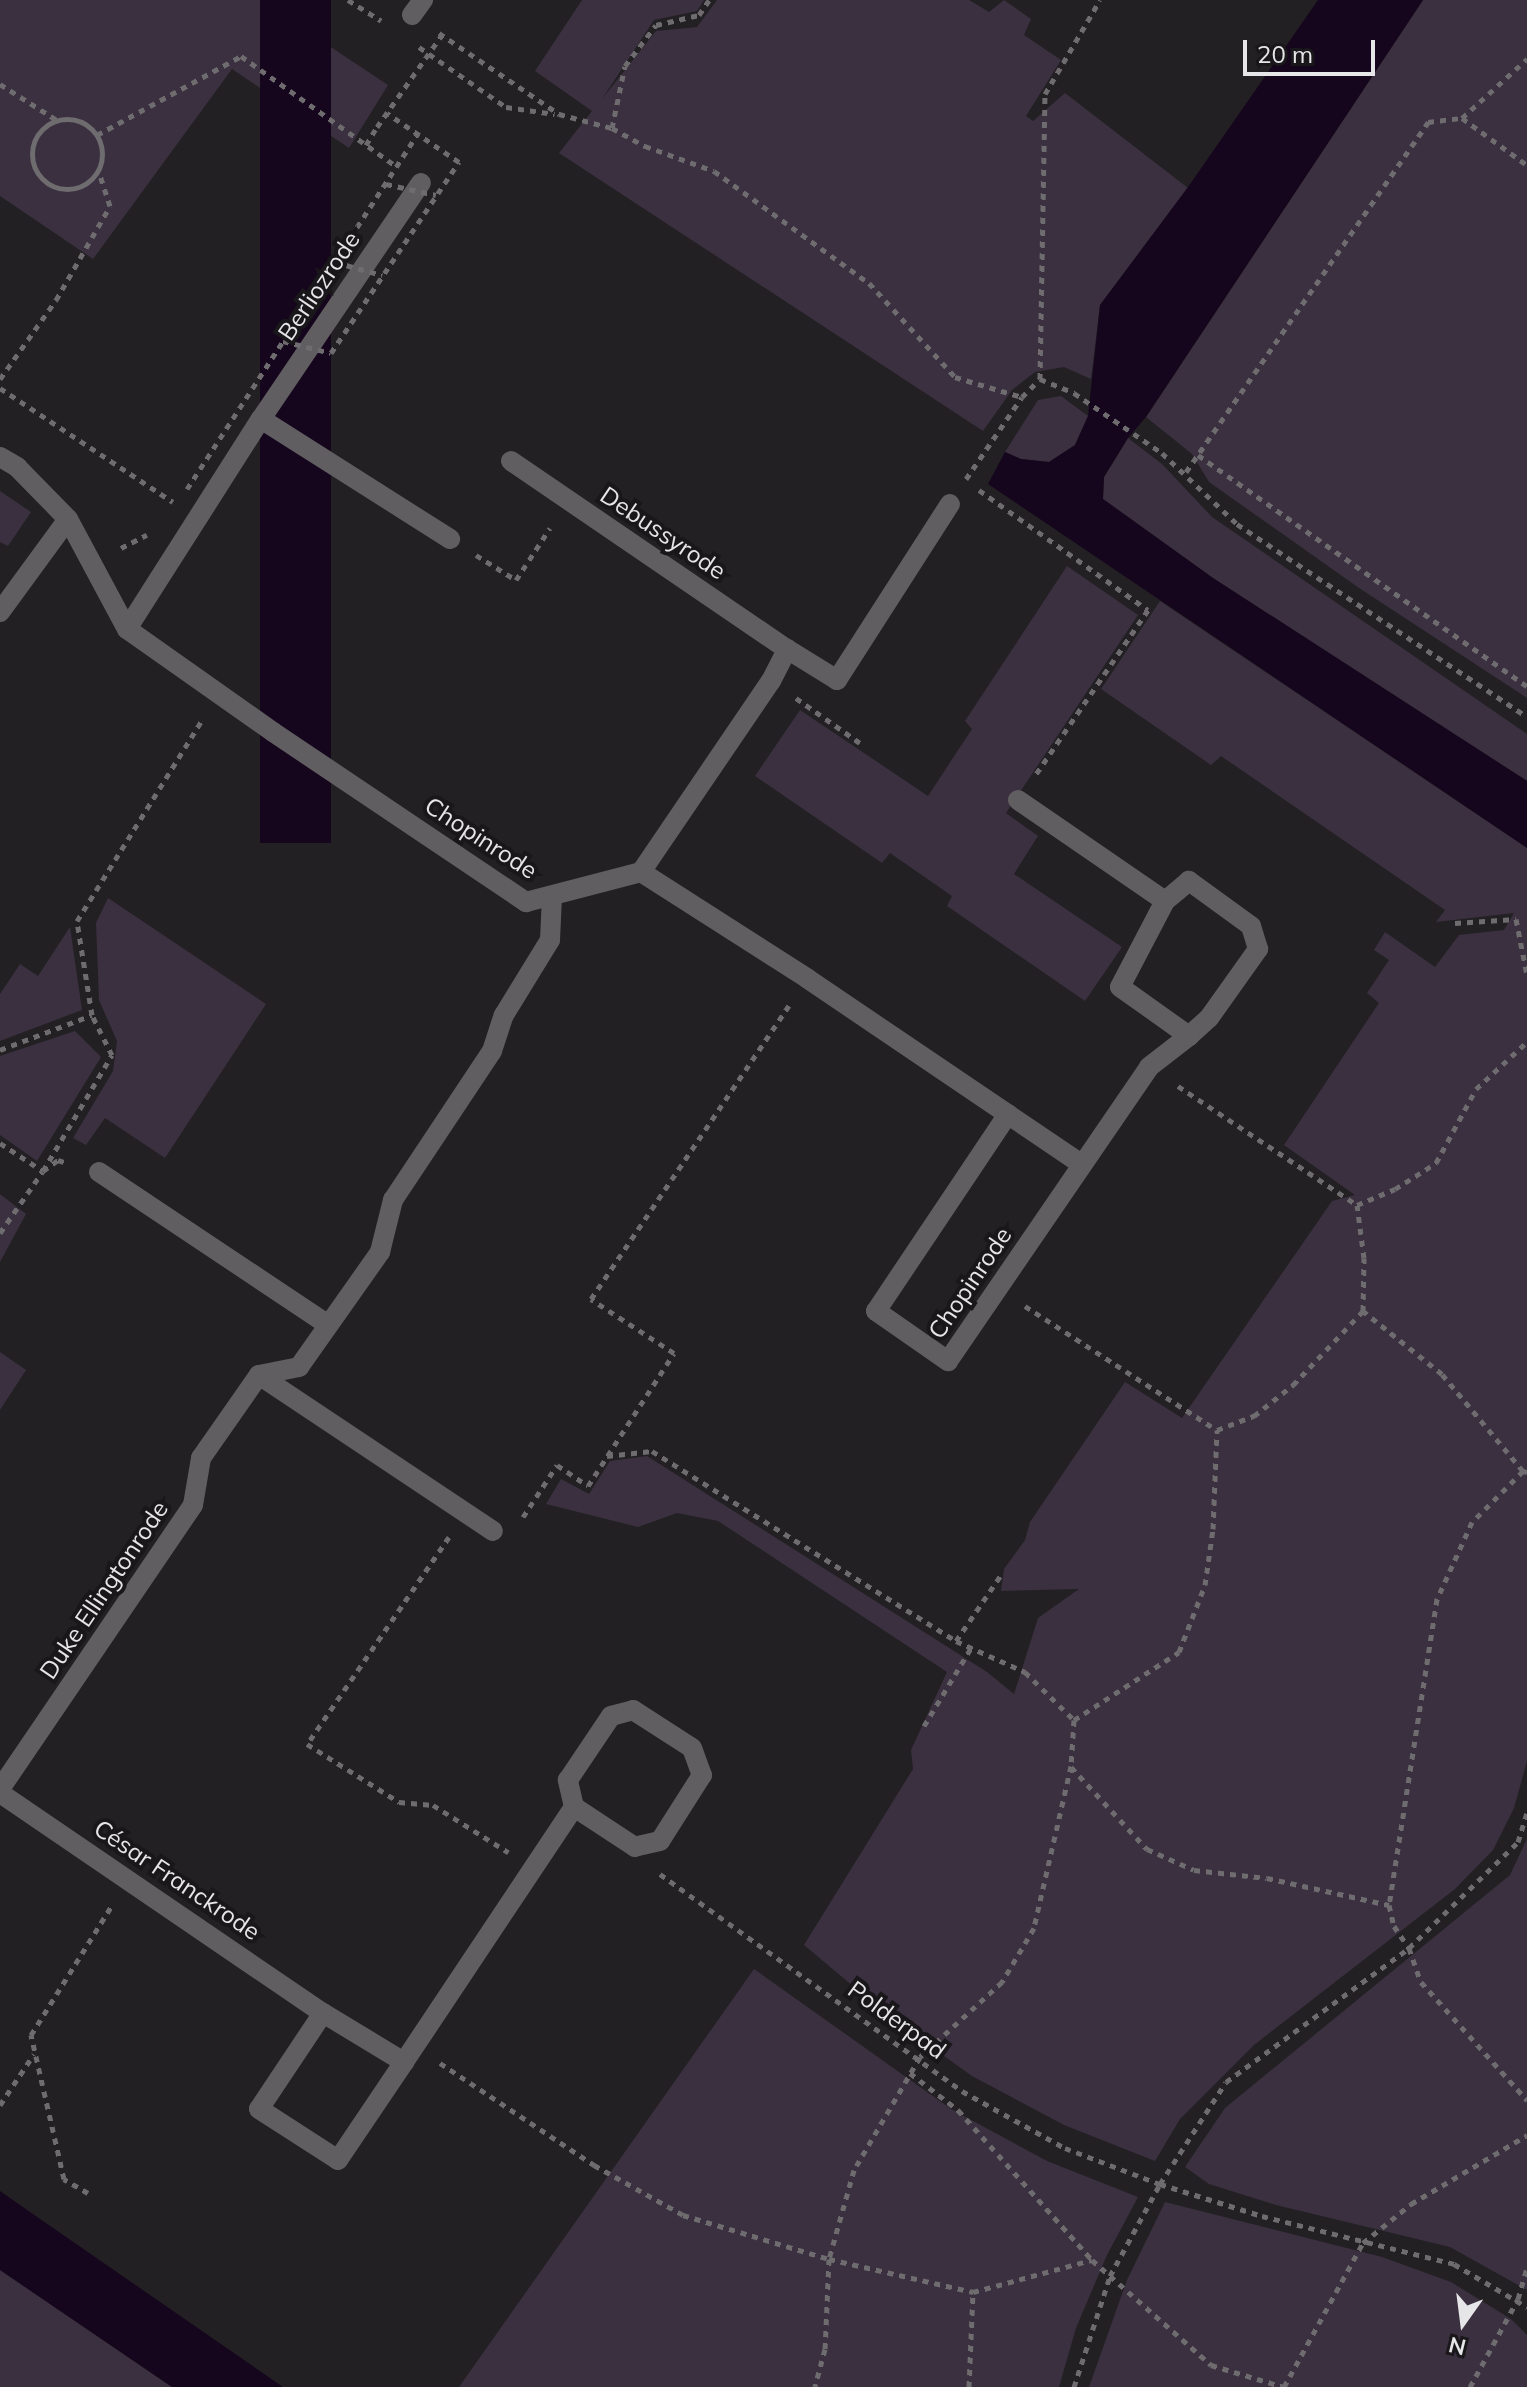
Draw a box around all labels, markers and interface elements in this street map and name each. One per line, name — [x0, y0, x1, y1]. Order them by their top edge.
scale bar — [1247, 24, 1379, 74]
text: 20 m — [1257, 39, 1313, 69]
street label: Berliozrode — [272, 226, 366, 346]
street label: Debussyrode — [595, 480, 731, 586]
street label: Chopinrode — [419, 791, 543, 885]
street label: Chopinrode — [922, 1222, 1018, 1344]
street label: Duke Ellingtonrode — [34, 1495, 174, 1685]
street label: César Franckrode — [88, 1814, 266, 1946]
street label: Polderpad — [842, 1975, 952, 2065]
north arrow — [1423, 2283, 1503, 2363]
text: N — [1446, 2331, 1469, 2362]

